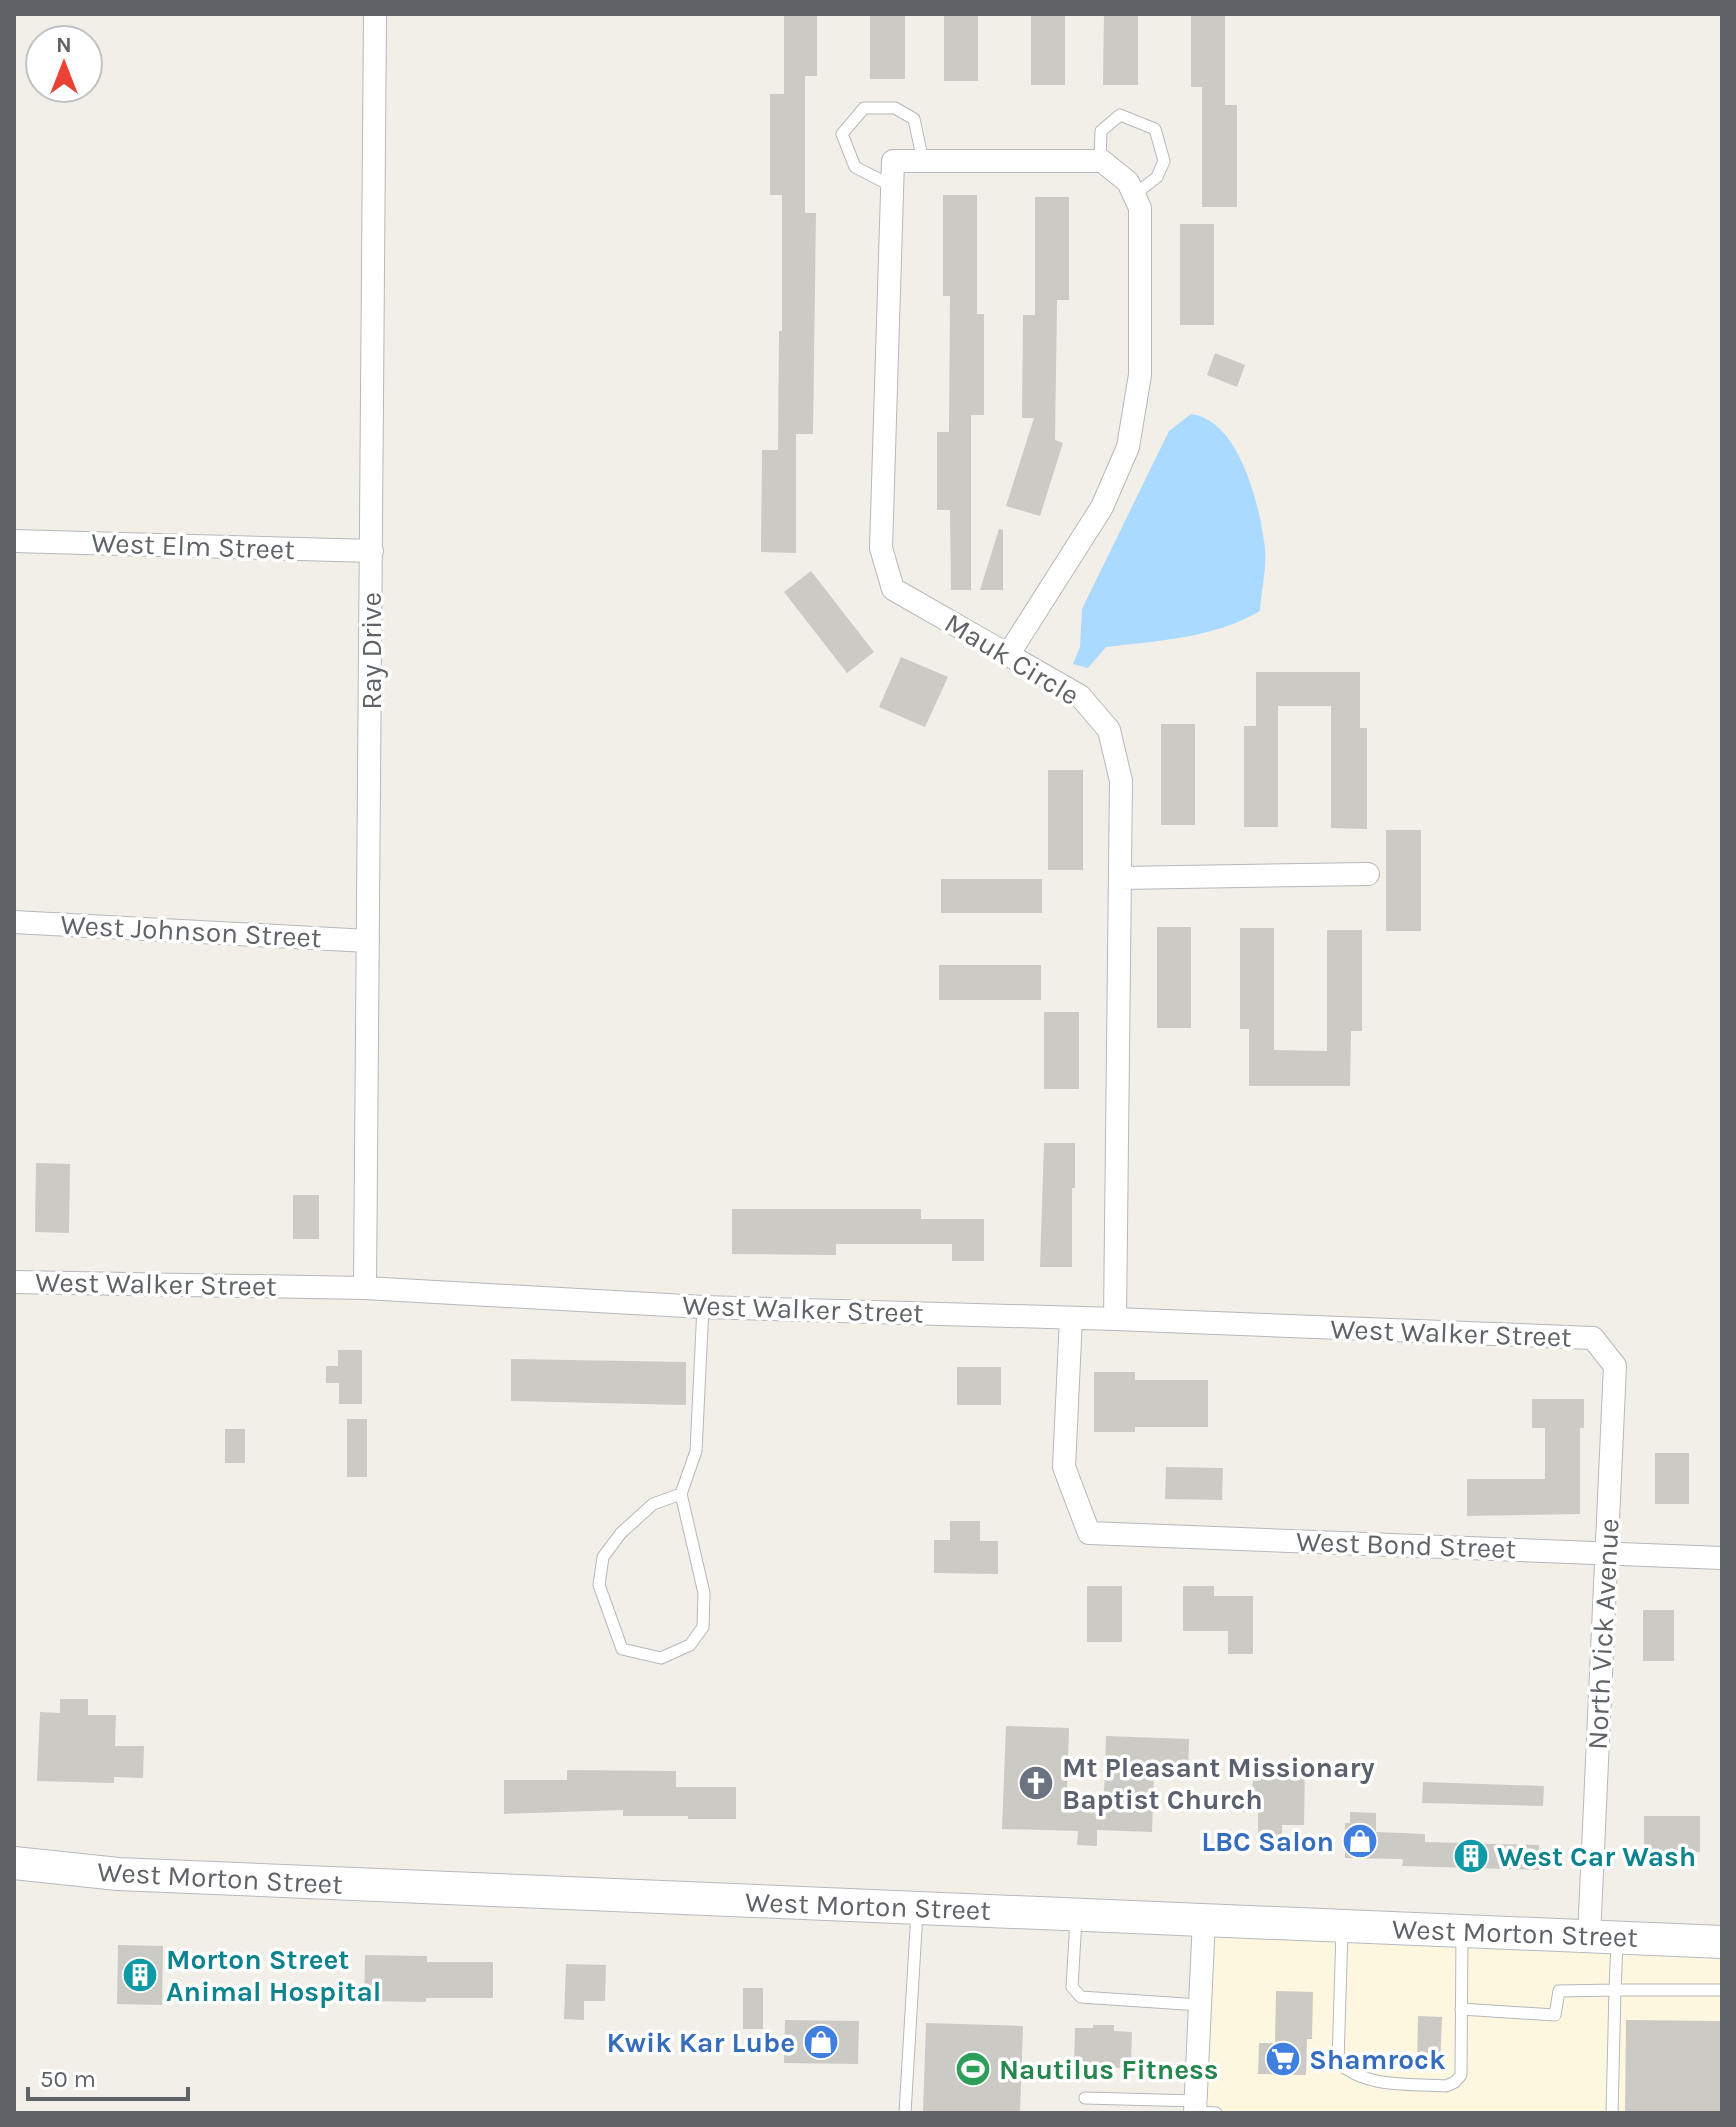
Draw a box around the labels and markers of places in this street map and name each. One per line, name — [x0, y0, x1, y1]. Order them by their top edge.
place label: Mt Pleasant Missionary Baptist Church — [1062, 1751, 1375, 1816]
church icon: Mt Pleasant Missionary Baptist Church — [1017, 1764, 1055, 1802]
shop icon: LBC Salon — [1341, 1822, 1379, 1860]
place label: LBC Salon — [1201, 1825, 1334, 1858]
building icon: West Car Wash — [1452, 1837, 1490, 1875]
place label: West Car Wash — [1497, 1840, 1696, 1873]
place label: Morton Street Animal Hospital — [166, 1943, 381, 2008]
building icon: Morton Street Animal Hospital — [121, 1956, 159, 1994]
shop icon: Kwik Kar Lube — [802, 2023, 840, 2061]
place label: Kwik Kar Lube — [606, 2026, 795, 2059]
supermarket icon: Shamrock — [1264, 2040, 1302, 2078]
place label: Shamrock — [1309, 2043, 1446, 2076]
sports icon: Nautilus Fitness — [954, 2050, 992, 2088]
place label: Nautilus Fitness — [999, 2053, 1219, 2086]

